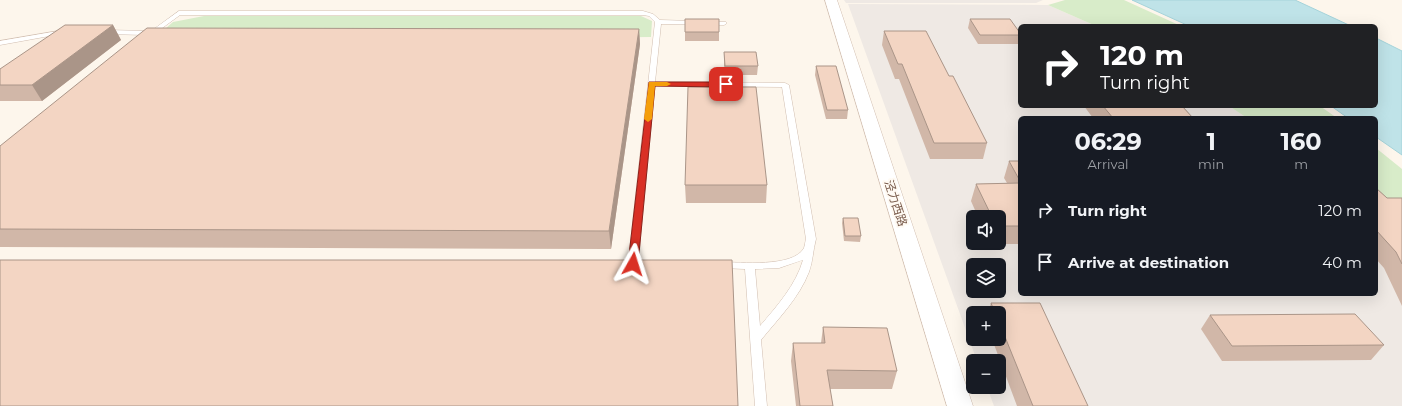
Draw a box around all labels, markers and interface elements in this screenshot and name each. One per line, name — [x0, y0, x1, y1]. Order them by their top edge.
text: 120 m — [1100, 38, 1184, 72]
icon: right — [1034, 40, 1086, 92]
pin — [709, 67, 743, 101]
text: Turn right — [1100, 72, 1190, 94]
icon: arrive — [715, 73, 737, 95]
text: 06:29 — [1074, 127, 1142, 156]
text: 1 — [1206, 127, 1216, 156]
text: 160 — [1281, 127, 1322, 156]
text: Arrival — [1088, 156, 1129, 172]
text: min — [1198, 156, 1224, 172]
text: m — [1294, 156, 1308, 172]
street label: 泾力西路 — [881, 178, 911, 228]
icon: right — [1034, 199, 1056, 221]
text: Turn right — [1068, 201, 1147, 220]
text: 120 m — [1318, 201, 1362, 220]
map controls — [966, 210, 1006, 394]
button: sound — [966, 210, 1006, 250]
position arrow — [612, 243, 654, 285]
icon: arrive — [1034, 251, 1056, 273]
text: Arrive at destination — [1068, 253, 1229, 272]
text: 40 m — [1322, 253, 1362, 272]
button: layers — [966, 258, 1006, 298]
button: + — [966, 306, 1006, 346]
button: − — [966, 354, 1006, 394]

